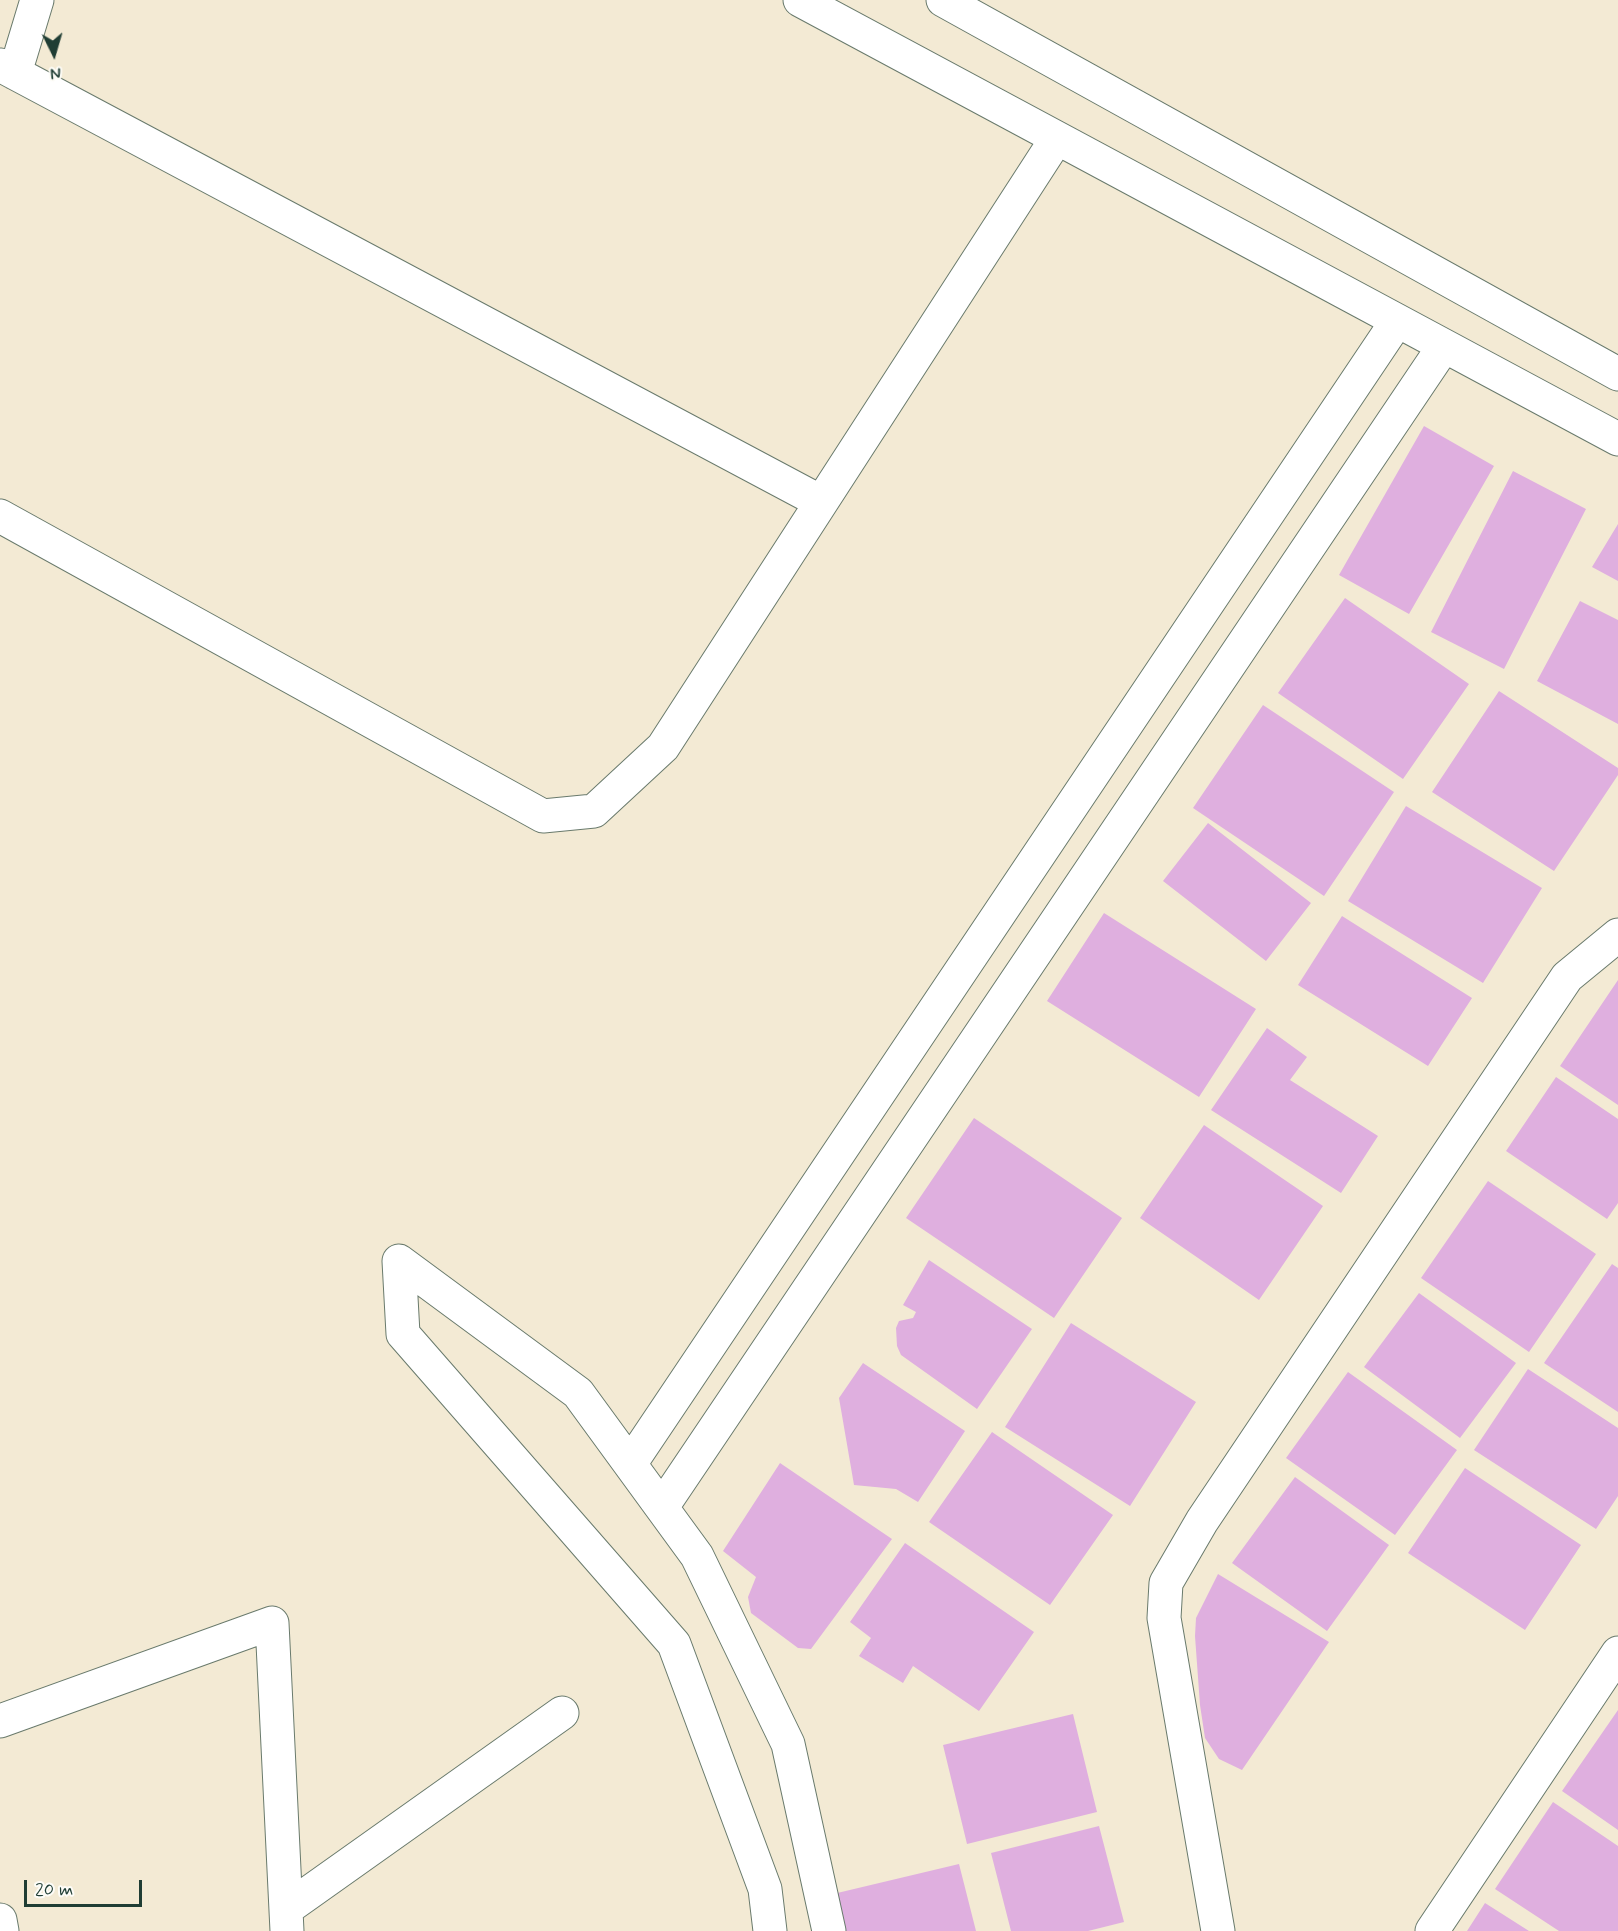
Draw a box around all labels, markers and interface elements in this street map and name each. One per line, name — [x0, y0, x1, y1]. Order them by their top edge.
north arrow — [24, 24, 84, 84]
text: N — [49, 62, 62, 83]
scale bar — [27, 1868, 146, 1906]
text: 20 m — [35, 1878, 73, 1902]

